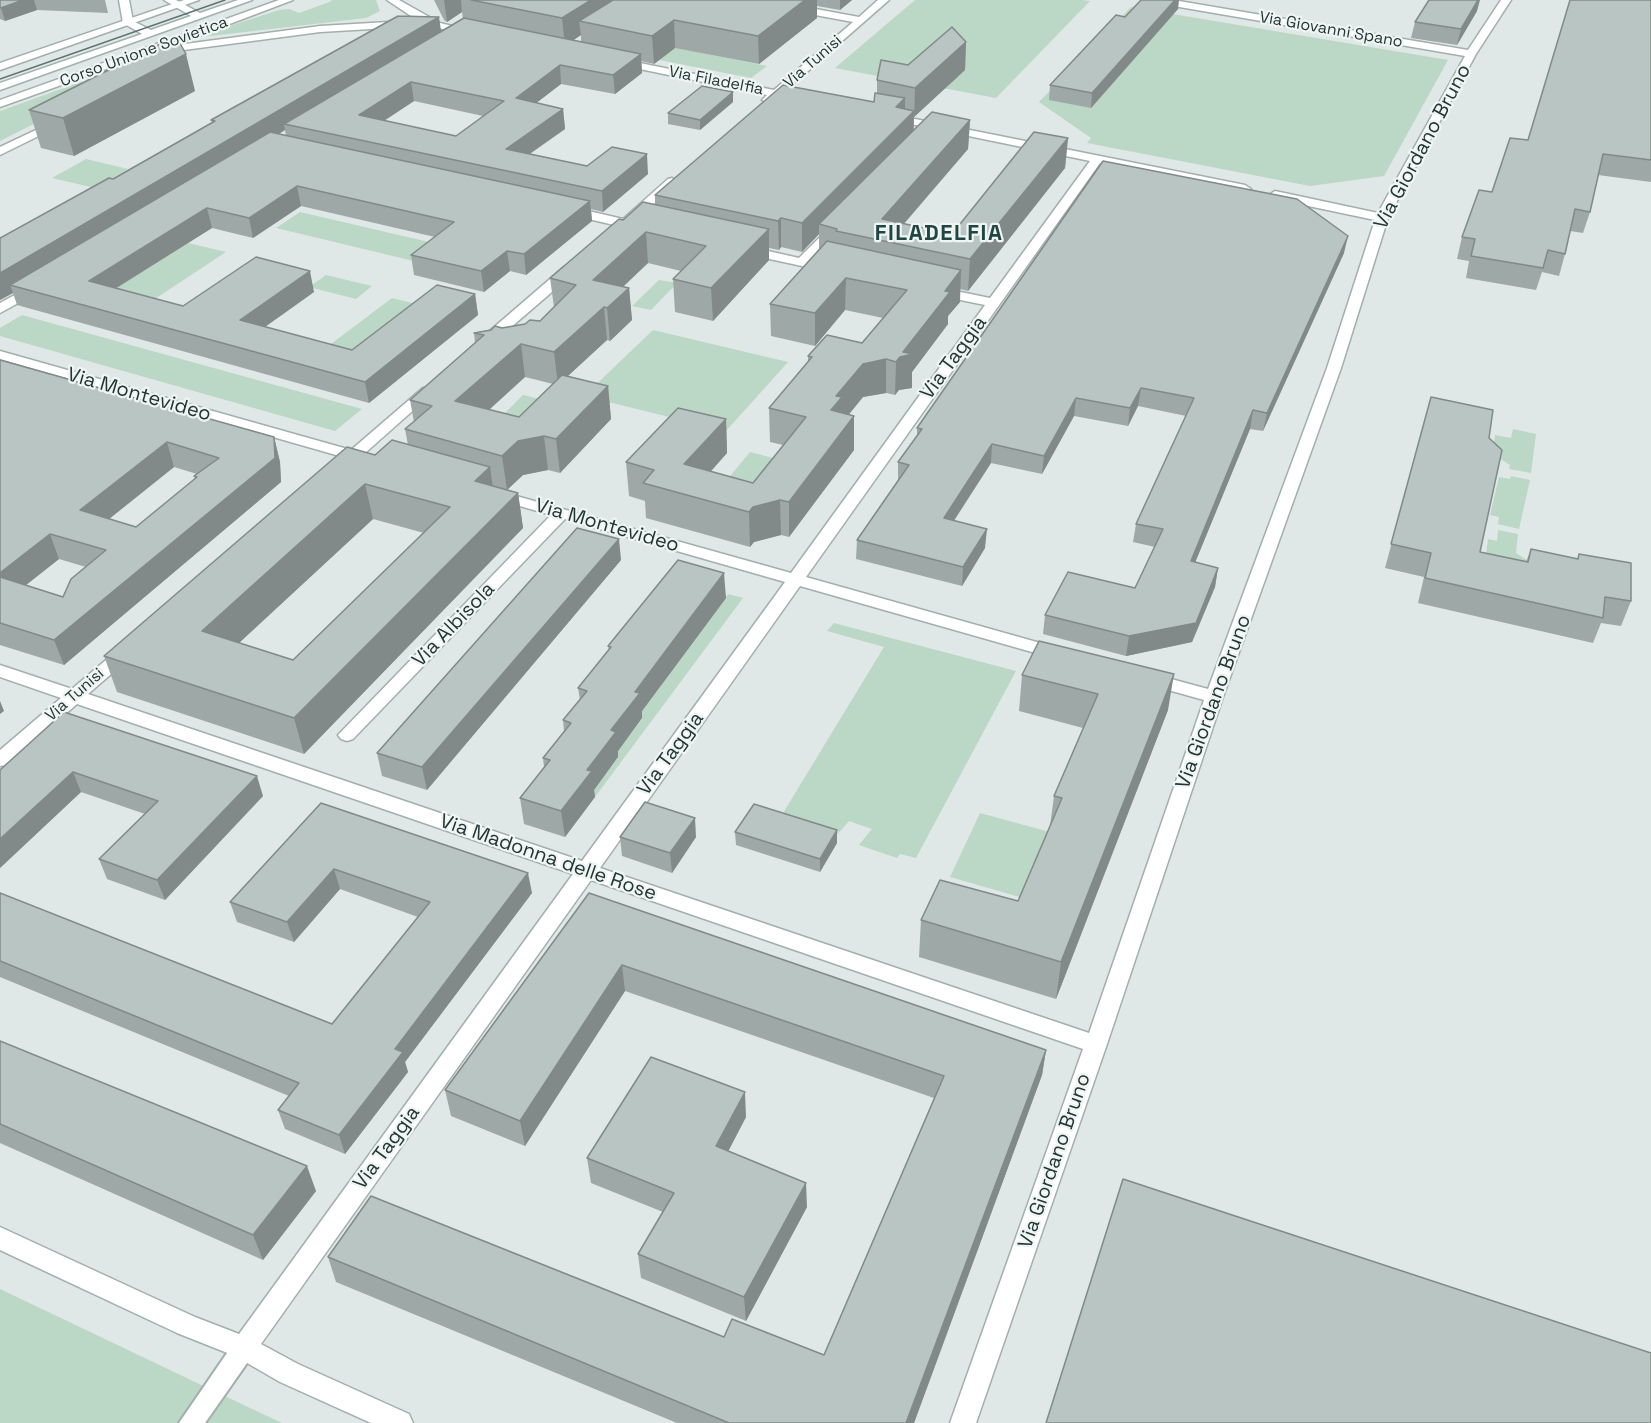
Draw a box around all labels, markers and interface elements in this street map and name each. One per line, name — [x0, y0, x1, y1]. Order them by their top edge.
street label: Via Giovanni Spano — [1258, 8, 1404, 52]
street label: Corso Unione Sovietica — [57, 13, 231, 91]
street label: Via Tunisi — [780, 31, 846, 93]
street label: Via Giordano Bruno — [1369, 60, 1477, 234]
street label: Via Filadelfia — [667, 62, 765, 100]
district label: FILADELFIA — [875, 221, 1003, 247]
street label: Via Taggia — [916, 312, 992, 404]
street label: Via Montevideo — [64, 363, 214, 427]
street label: Via Montevideo — [532, 494, 682, 558]
street label: Via Albisola — [408, 578, 500, 672]
street label: Via Giordano Bruno — [1171, 612, 1257, 792]
street label: Via Tunisi — [42, 664, 108, 726]
street label: Via Taggia — [633, 708, 709, 800]
street label: Via Madonna delle Rose — [436, 810, 660, 906]
street label: Via Giordano Bruno — [1014, 1070, 1096, 1252]
street label: Via Taggia — [349, 1102, 425, 1194]

